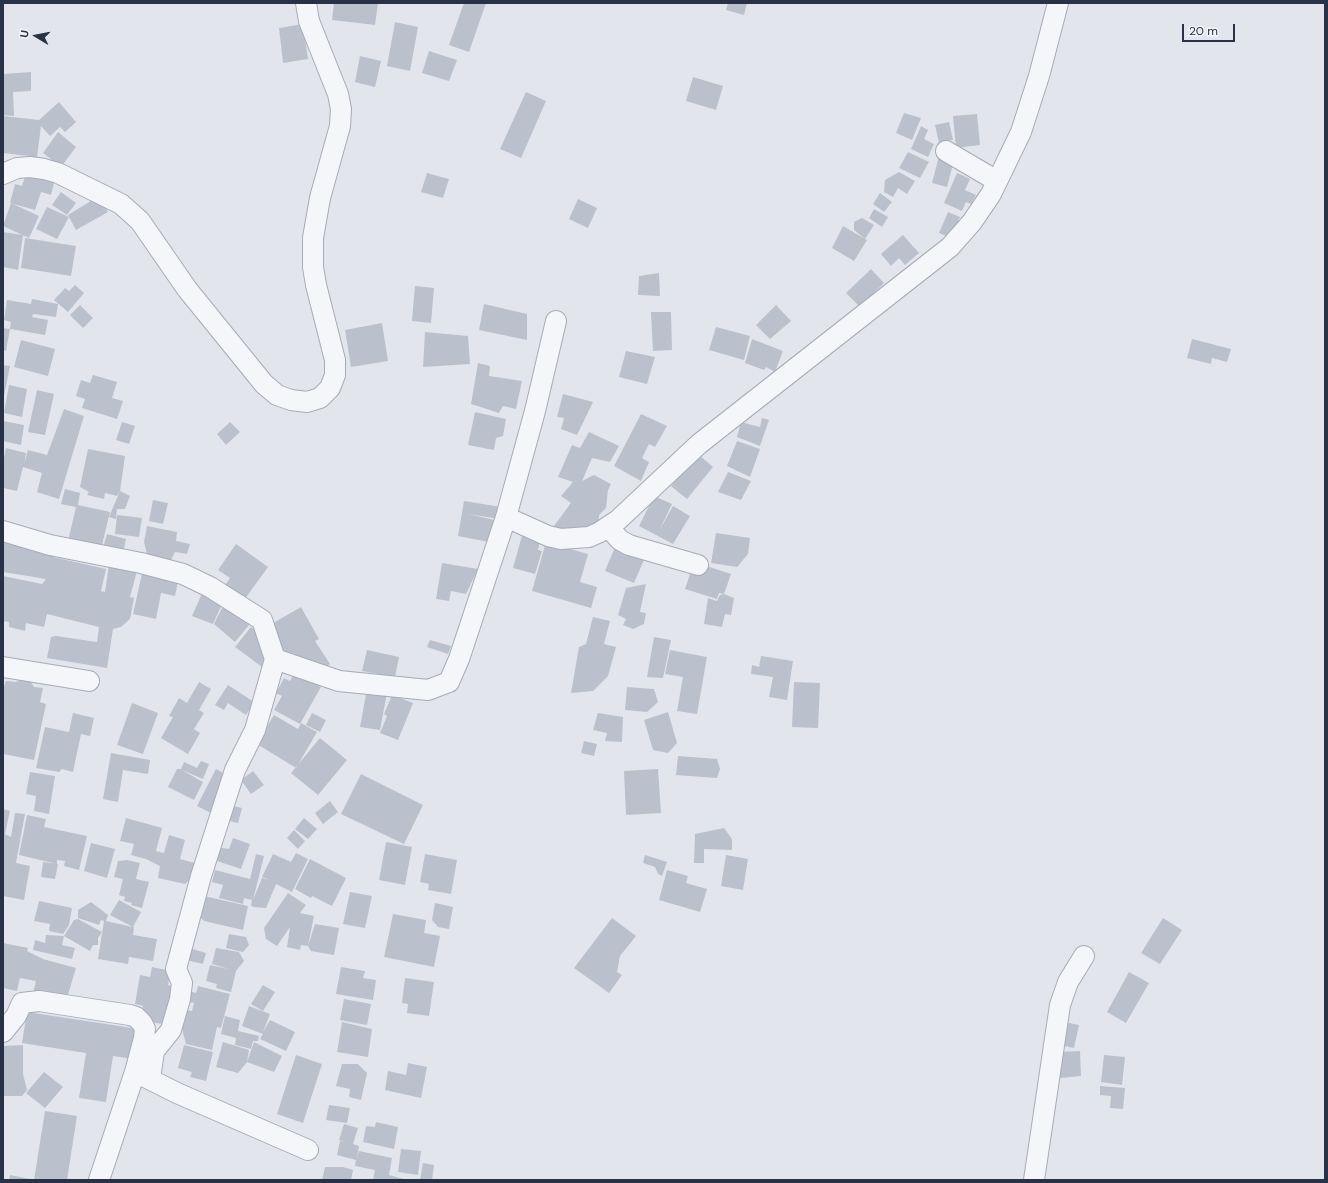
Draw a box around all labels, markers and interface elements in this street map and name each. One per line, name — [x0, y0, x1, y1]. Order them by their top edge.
north arrow — [16, 16, 56, 56]
scale bar — [1184, 16, 1237, 42]
text: 20 m — [1189, 23, 1218, 39]
text: U — [17, 29, 32, 39]

